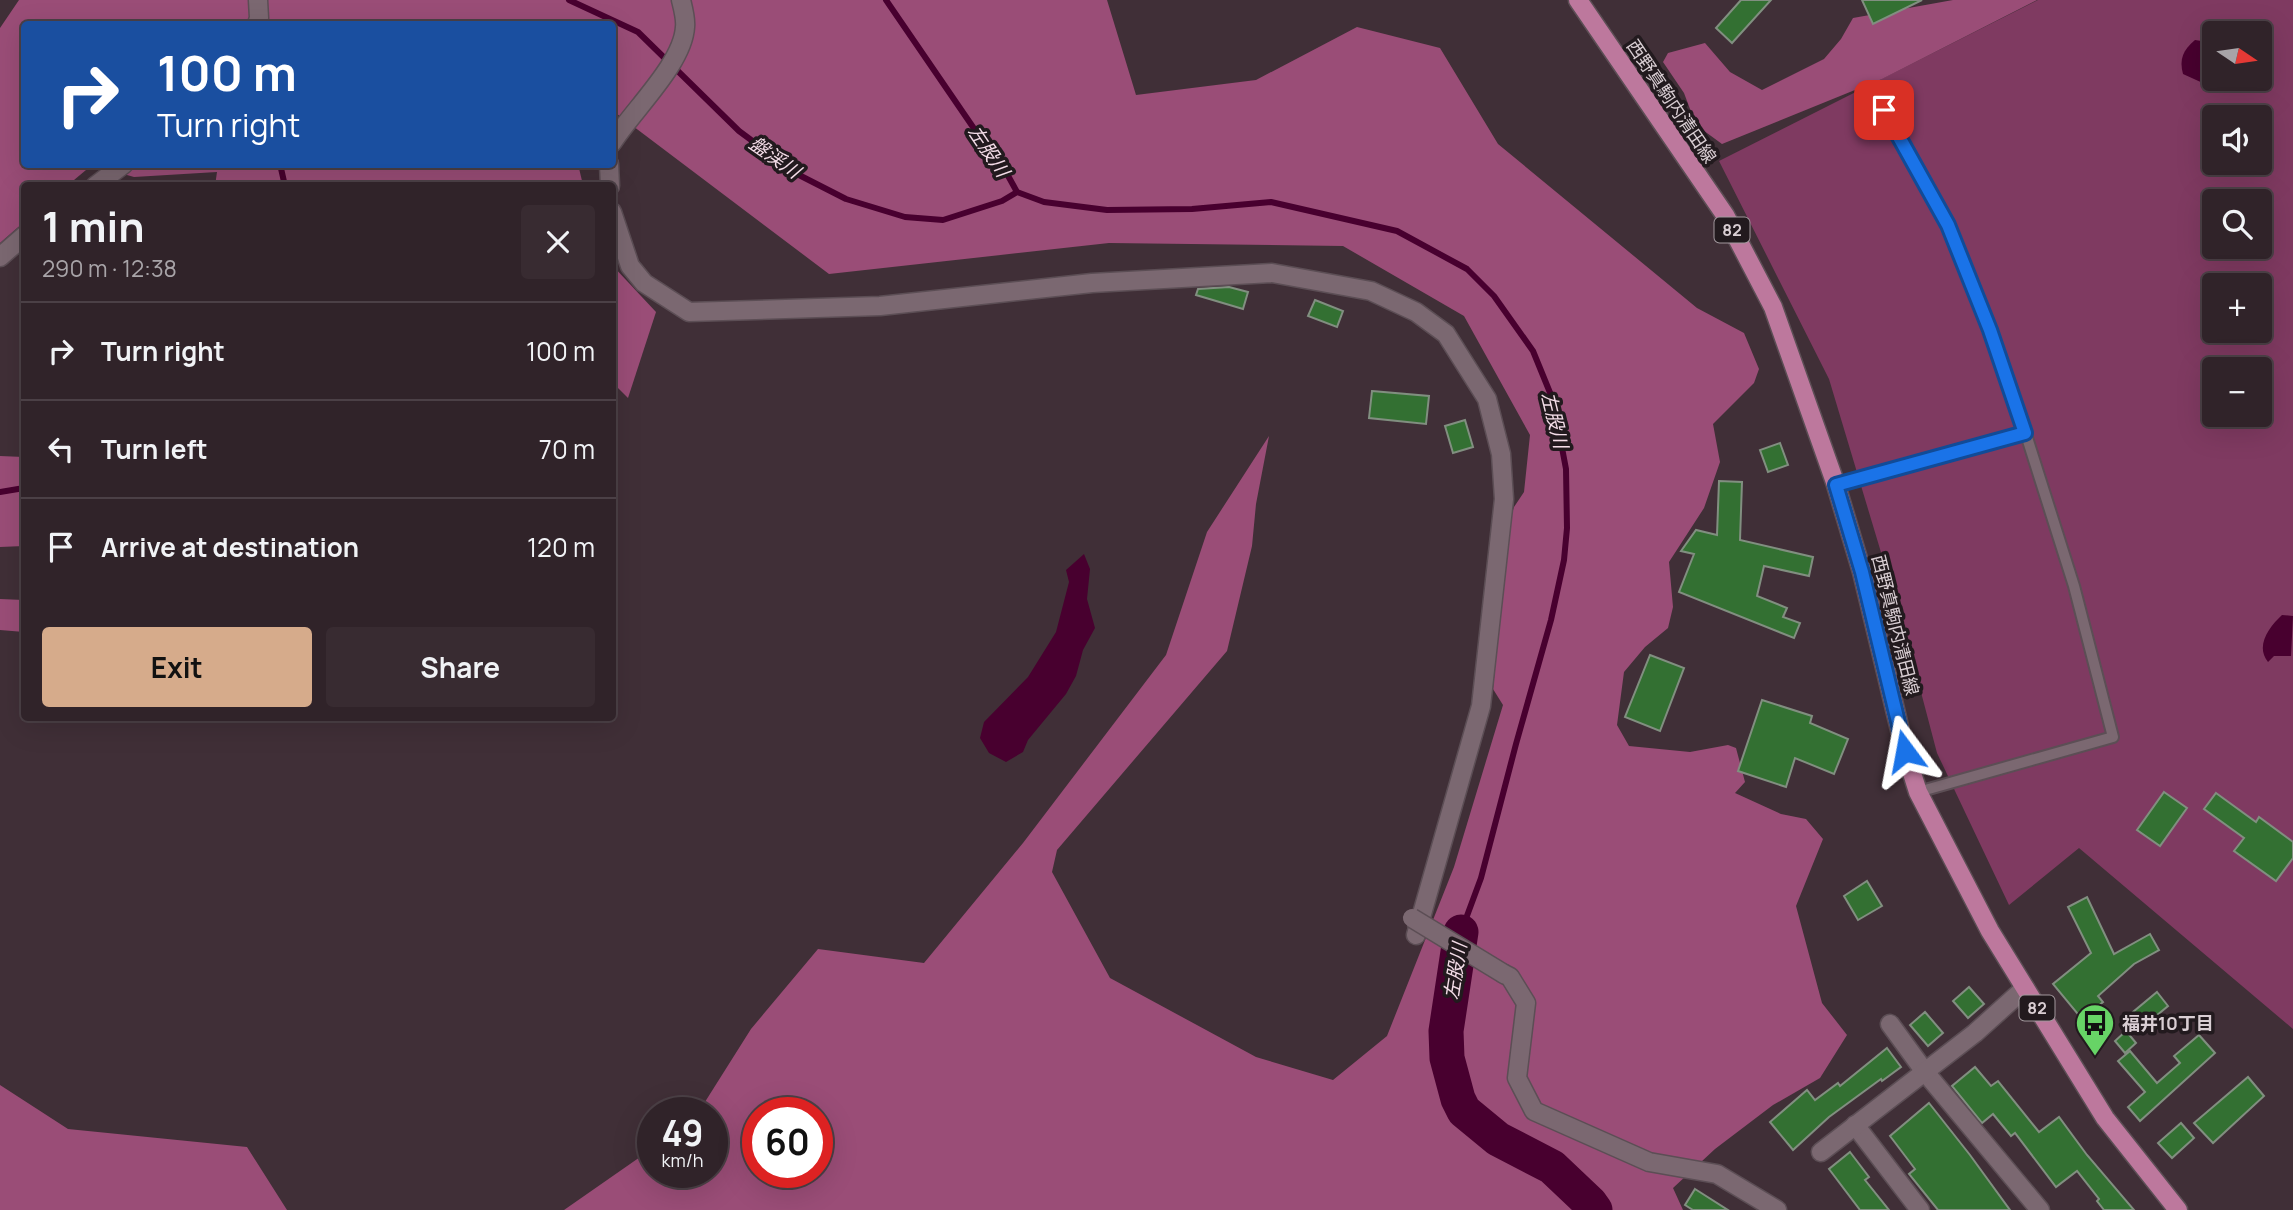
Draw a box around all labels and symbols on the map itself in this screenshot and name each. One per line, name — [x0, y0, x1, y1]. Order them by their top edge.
north arrow — [2202, 21, 2272, 91]
street label: 西野真駒内清田線 — [1622, 35, 1722, 167]
pin — [1854, 80, 1914, 140]
water label: 左股川 — [962, 120, 1017, 184]
water label: 盤渓川 — [744, 130, 807, 185]
road number: 82 — [1714, 218, 1750, 242]
water label: 左股川 — [1535, 389, 1575, 453]
street label: 西野真駒内清田線 — [1867, 552, 1925, 698]
position arrow — [1868, 714, 1942, 788]
water label: 左股川 — [1438, 939, 1473, 1001]
road number: 82 — [2020, 996, 2054, 1020]
bus stop icon: 福井10丁目 — [2074, 1002, 2116, 1057]
place label: 福井10丁目 — [2122, 1011, 2214, 1035]
speed limit sign: 60 — [742, 1097, 833, 1188]

